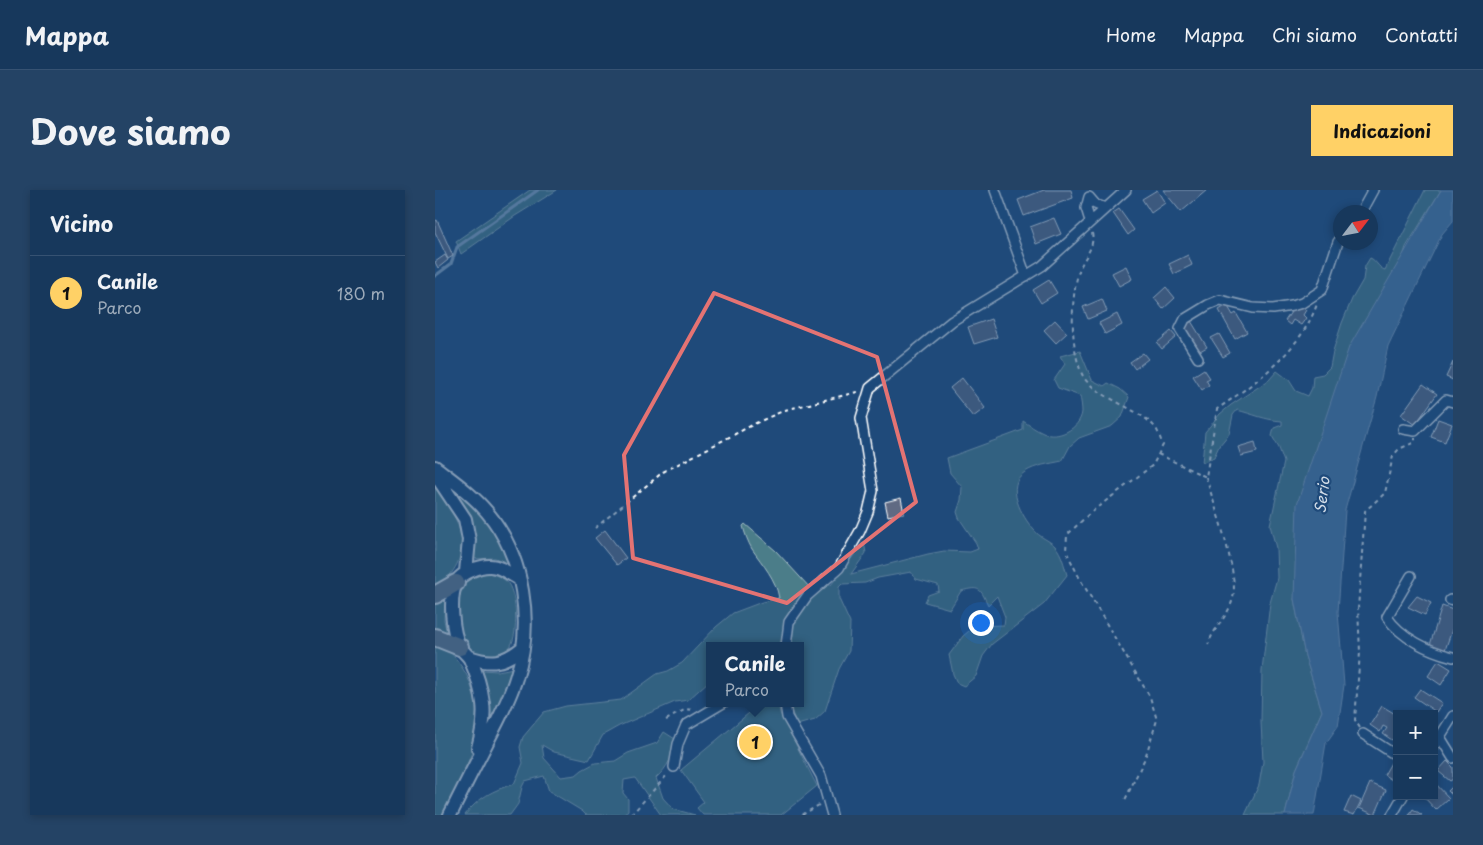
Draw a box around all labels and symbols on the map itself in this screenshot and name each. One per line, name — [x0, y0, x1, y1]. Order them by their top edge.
north arrow — [1333, 205, 1378, 250]
water label: Serio — [1307, 475, 1335, 514]
your location — [968, 610, 994, 636]
pin: 1 — [739, 723, 771, 761]

